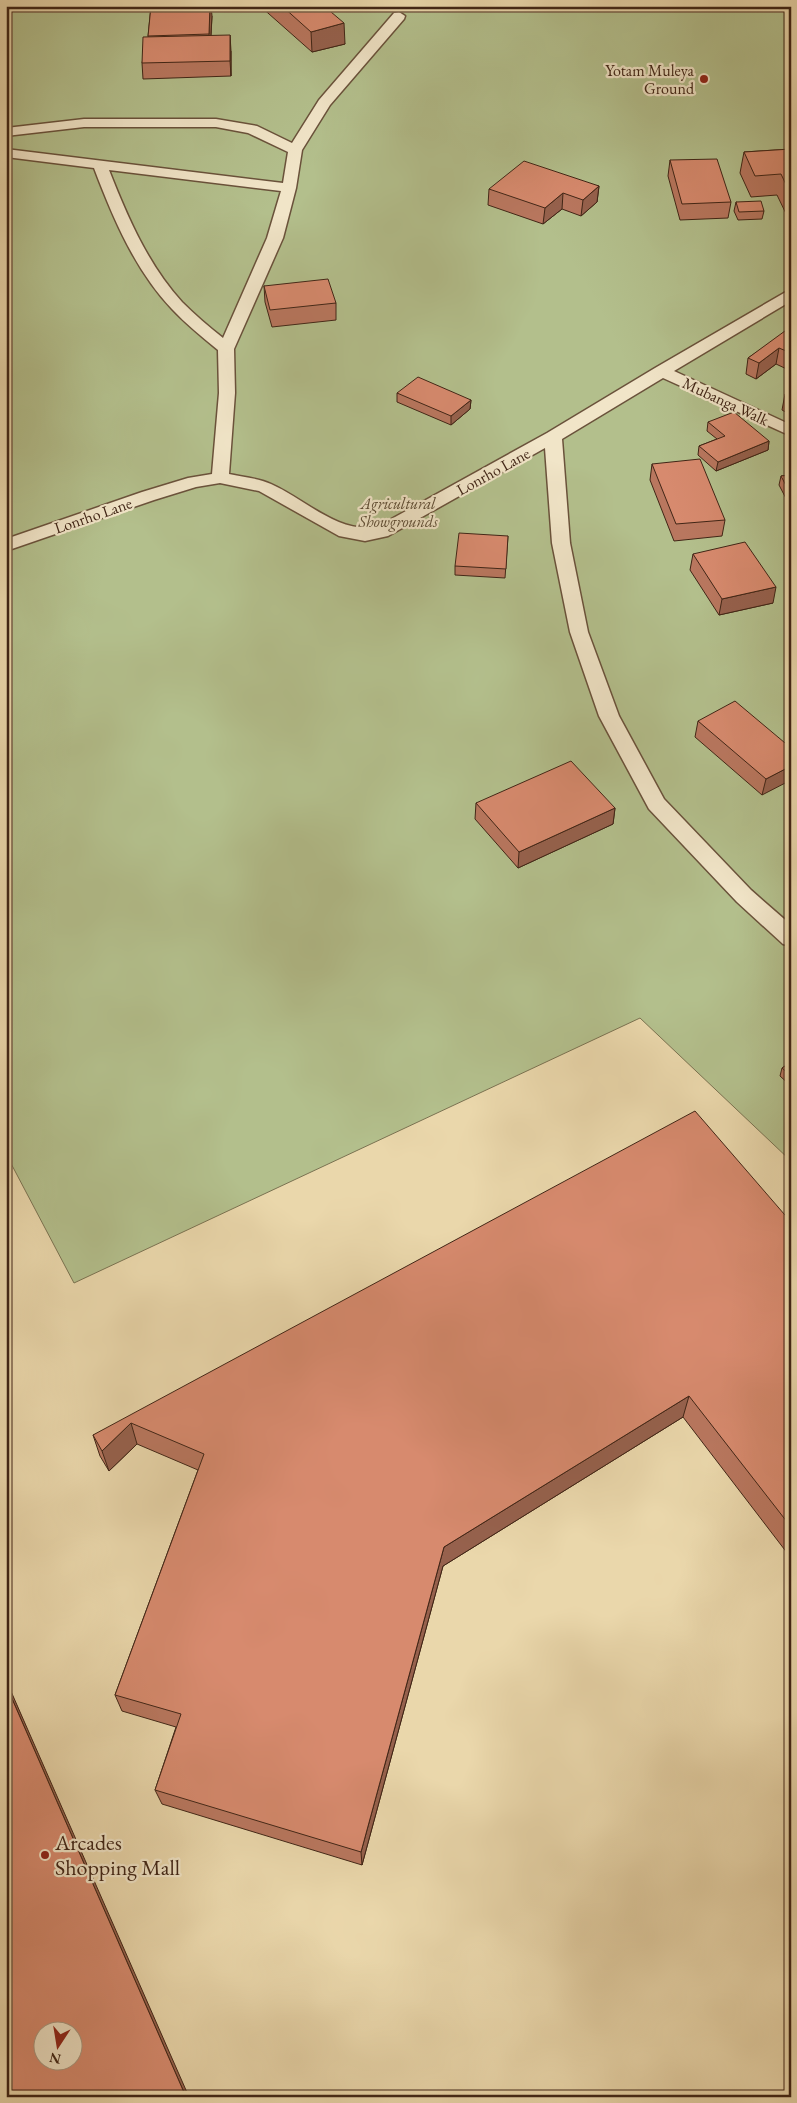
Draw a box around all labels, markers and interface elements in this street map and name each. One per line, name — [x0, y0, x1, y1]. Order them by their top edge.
place label: Yotam Muleya Ground — [605, 60, 695, 99]
marker: Yotam Muleya Ground — [698, 73, 710, 85]
street label: Mubanga Walk — [679, 372, 773, 431]
street label: Lonrho Lane — [453, 443, 534, 500]
street label: Lonrho Lane — [52, 492, 135, 539]
park label: Agricultural Showgrounds — [357, 493, 438, 532]
place label: Arcades Shopping Mall — [54, 1828, 180, 1882]
marker: Arcades Shopping Mall — [39, 1849, 51, 1861]
north arrow — [32, 2020, 82, 2070]
text: N — [47, 2049, 63, 2069]

